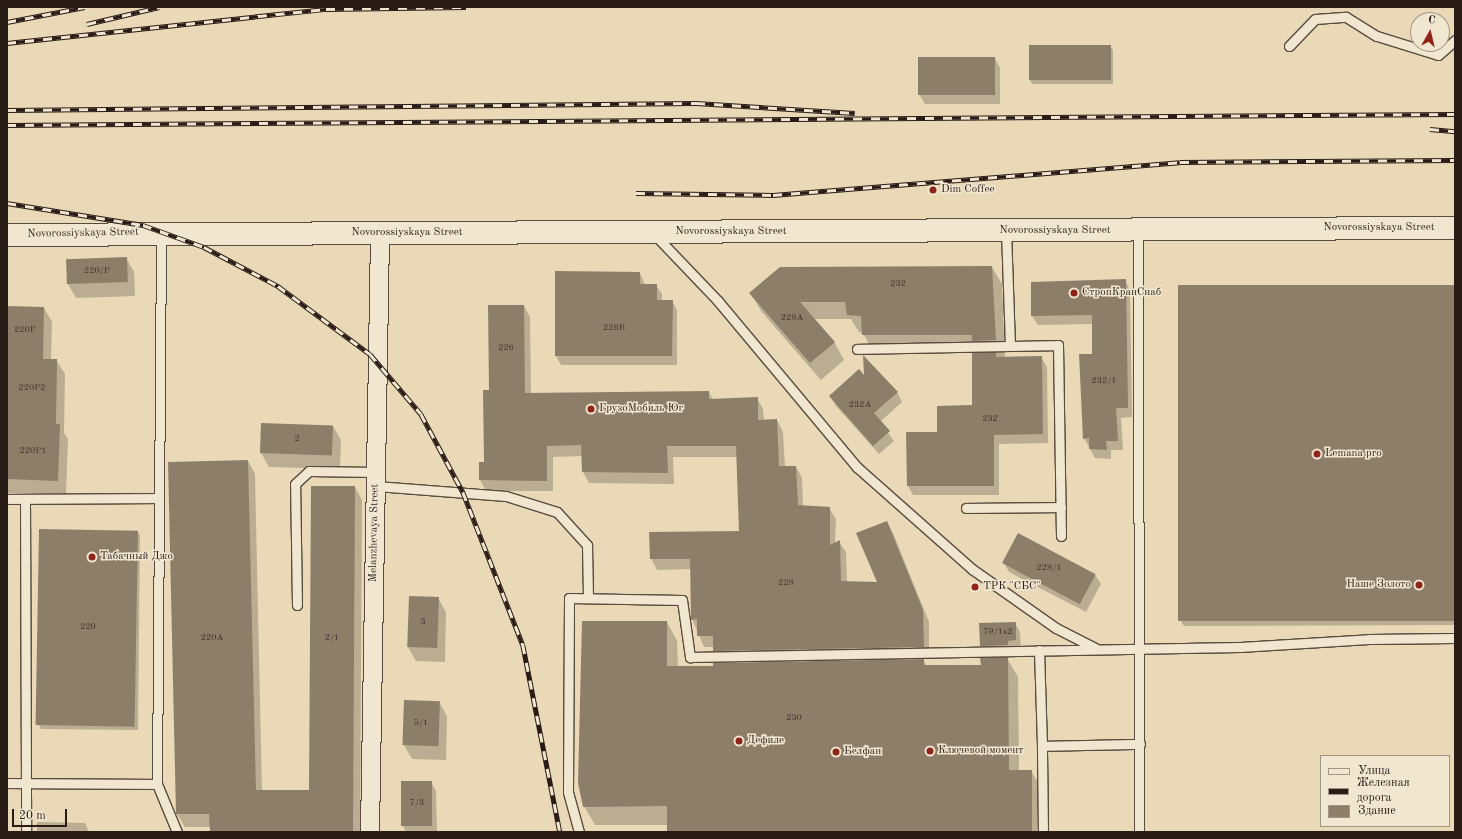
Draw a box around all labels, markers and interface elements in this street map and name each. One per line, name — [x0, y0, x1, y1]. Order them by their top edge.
north arrow — [1410, 12, 1450, 52]
text: С — [1427, 15, 1436, 27]
place label: Dim Coffee — [941, 183, 995, 197]
marker: Dim Coffee — [928, 185, 938, 195]
street label: Novorossiyskaya Street — [1323, 221, 1435, 235]
street label: Novorossiyskaya Street — [999, 224, 1111, 238]
street label: Novorossiyskaya Street — [675, 225, 787, 239]
street label: Novorossiyskaya Street — [27, 226, 139, 242]
street label: Novorossiyskaya Street — [351, 226, 463, 240]
house number: 220/Р — [84, 266, 110, 276]
house number: 232 — [890, 279, 906, 289]
place label: СтропКранСнаб — [1082, 286, 1161, 300]
marker: СтропКранСнаб — [1069, 288, 1079, 298]
house number: 228А — [781, 313, 803, 323]
house number: 226В — [603, 323, 625, 333]
house number: 220Р — [14, 325, 36, 335]
house number: 226 — [498, 343, 514, 353]
house number: 232/1 — [1092, 376, 1116, 386]
house number: 220Р2 — [19, 383, 45, 393]
house number: 232А — [849, 400, 871, 410]
place label: ГрузоМобиль Юг — [599, 402, 683, 416]
marker: ГрузоМобиль Юг — [586, 404, 596, 414]
house number: 232 — [982, 414, 998, 424]
house number: 2 — [294, 434, 300, 444]
house number: 220Р1 — [20, 446, 46, 456]
place label: Lemana pro — [1325, 447, 1382, 461]
marker: Lemana pro — [1312, 449, 1322, 459]
street label: Melanzhevaya Street — [368, 484, 382, 582]
place label: Табачный Джо — [100, 550, 173, 564]
marker: Табачный Джо — [87, 552, 97, 562]
house number: 228/1 — [1037, 563, 1061, 573]
house number: 228 — [778, 578, 794, 588]
place label: Наше Золото — [1346, 578, 1411, 592]
place label: ТРК "СБС" — [983, 580, 1041, 594]
marker: Наше Золото — [1414, 580, 1424, 590]
marker: ТРК "СБС" — [970, 582, 980, 592]
house number: 3 — [420, 617, 426, 627]
house number: 220 — [80, 622, 96, 632]
house number: 79/1к2 — [983, 627, 1013, 637]
house number: 220А — [201, 633, 223, 643]
house number: 2/1 — [325, 633, 339, 643]
house number: 230 — [786, 713, 802, 723]
house number: 5/1 — [414, 718, 428, 728]
place label: Дефиле — [747, 734, 784, 748]
marker: Дефиле — [734, 736, 744, 746]
place label: Ключевой момент — [938, 744, 1024, 758]
place label: Белфан — [844, 745, 881, 759]
marker: Ключевой момент — [925, 746, 935, 756]
marker: Белфан — [831, 747, 841, 757]
legend — [1320, 755, 1450, 827]
text: Улица — [1358, 765, 1391, 777]
text: Железная дорога — [1357, 777, 1410, 804]
house number: 7/3 — [410, 798, 424, 808]
scale bar — [14, 801, 69, 827]
text: Здание — [1358, 805, 1396, 817]
text: 20 m — [19, 810, 46, 822]

